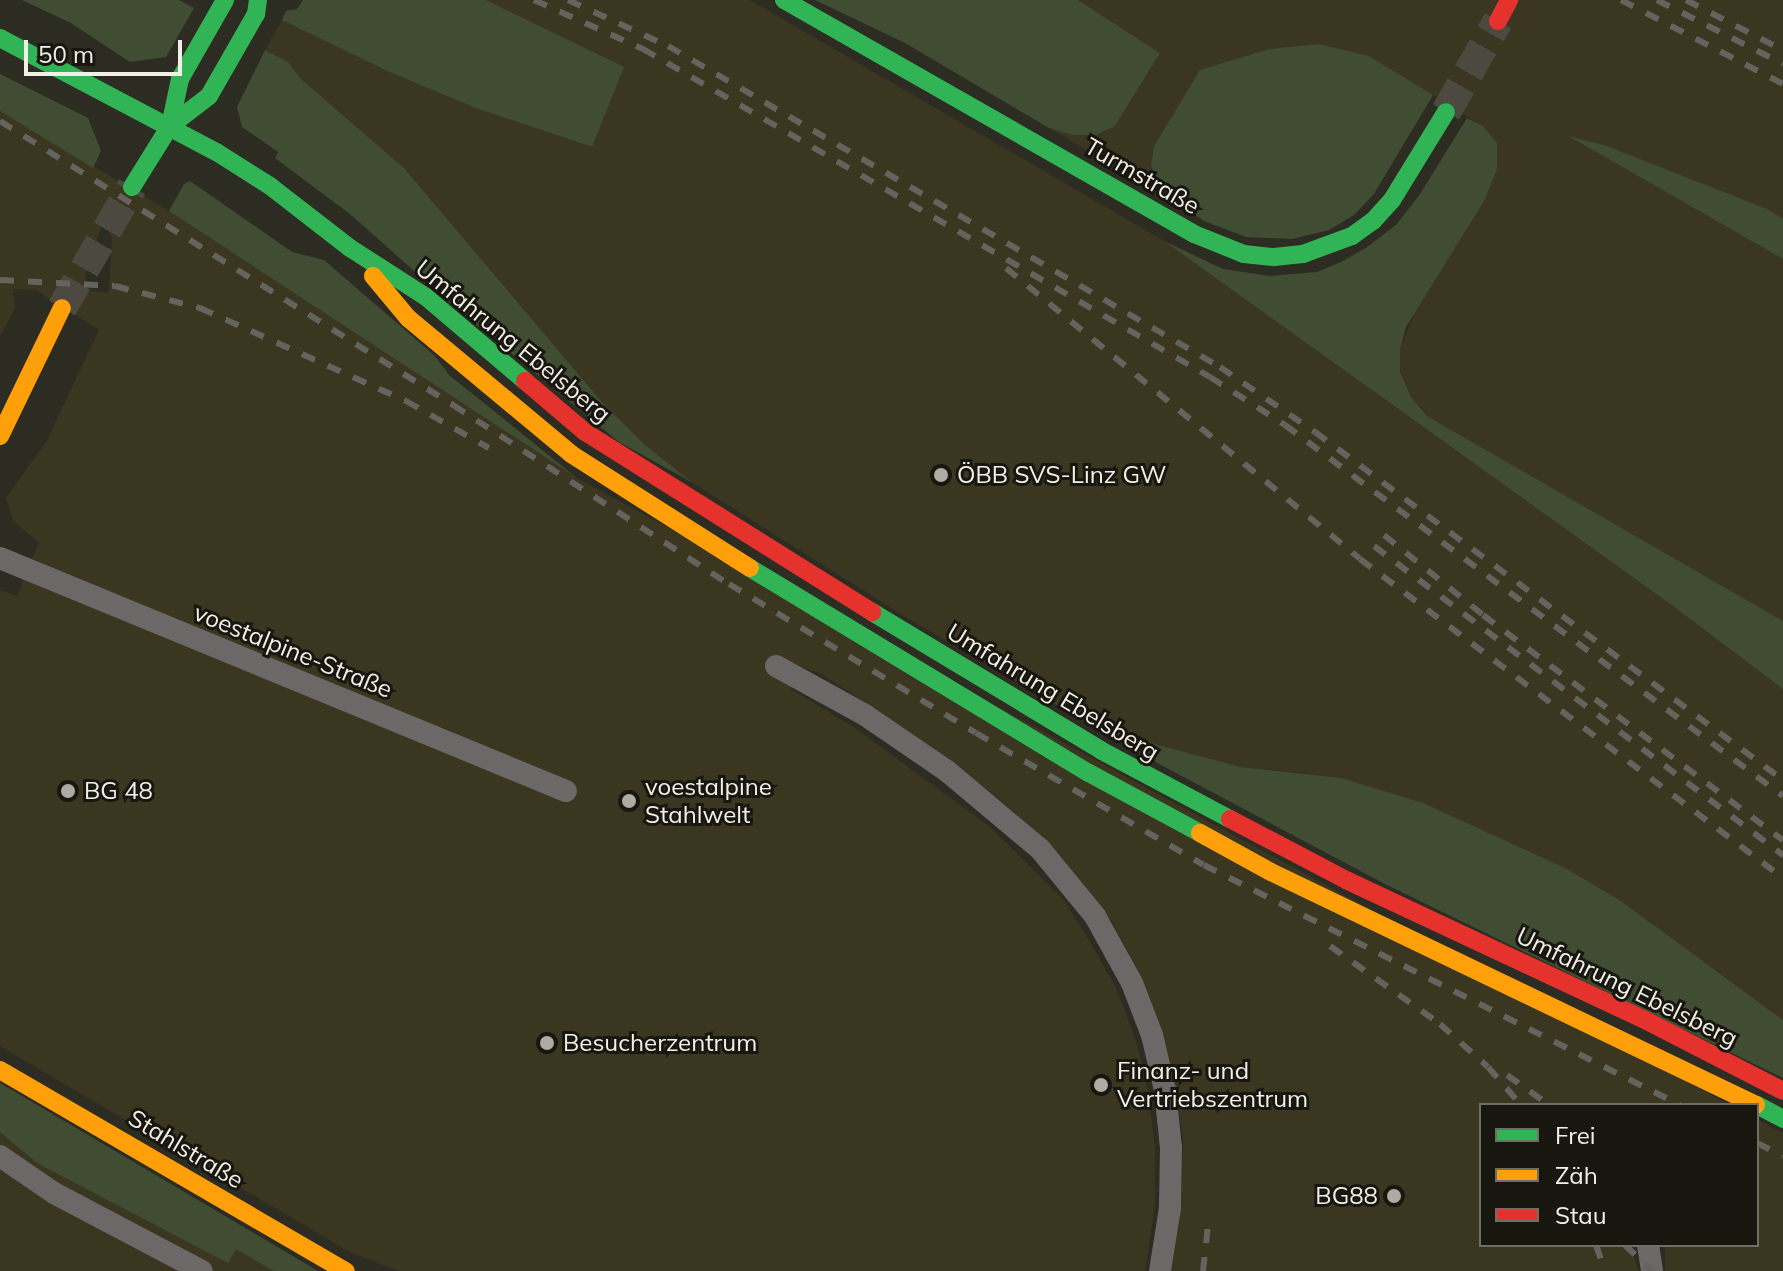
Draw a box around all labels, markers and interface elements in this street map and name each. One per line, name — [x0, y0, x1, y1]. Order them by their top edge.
scale bar — [28, 24, 186, 74]
text: 50 m — [38, 39, 94, 69]
street label: Turmstraße — [1079, 132, 1205, 220]
street label: Umfahrung Ebelsberg — [410, 254, 616, 428]
place label: ÖBB SVS-Linz GW — [957, 461, 1166, 489]
marker: ÖBB SVS-Linz GW — [932, 466, 950, 484]
street label: voestalpine-Straße — [190, 598, 396, 704]
street label: Umfahrung Ebelsberg — [942, 617, 1164, 767]
place label: voestalpine Stahlwelt — [645, 773, 772, 829]
place label: BG 48 — [84, 777, 153, 805]
marker: BG 48 — [59, 782, 77, 800]
marker: voestalpine Stahlwelt — [620, 792, 638, 810]
street label: Umfahrung Ebelsberg — [1512, 921, 1742, 1053]
place label: Besucherzentrum — [563, 1029, 757, 1057]
marker: Besucherzentrum — [538, 1034, 556, 1052]
place label: Finanz- und Vertriebszentrum — [1117, 1057, 1308, 1113]
marker: Finanz- und Vertriebszentrum — [1092, 1076, 1110, 1094]
street label: Stahlstraße — [123, 1103, 249, 1195]
legend — [1479, 1103, 1759, 1247]
text: Frei — [1555, 1120, 1596, 1150]
text: Zäh — [1555, 1160, 1598, 1190]
place label: BG88 — [1315, 1182, 1378, 1210]
marker: BG88 — [1385, 1187, 1403, 1205]
text: Stau — [1555, 1200, 1607, 1230]

